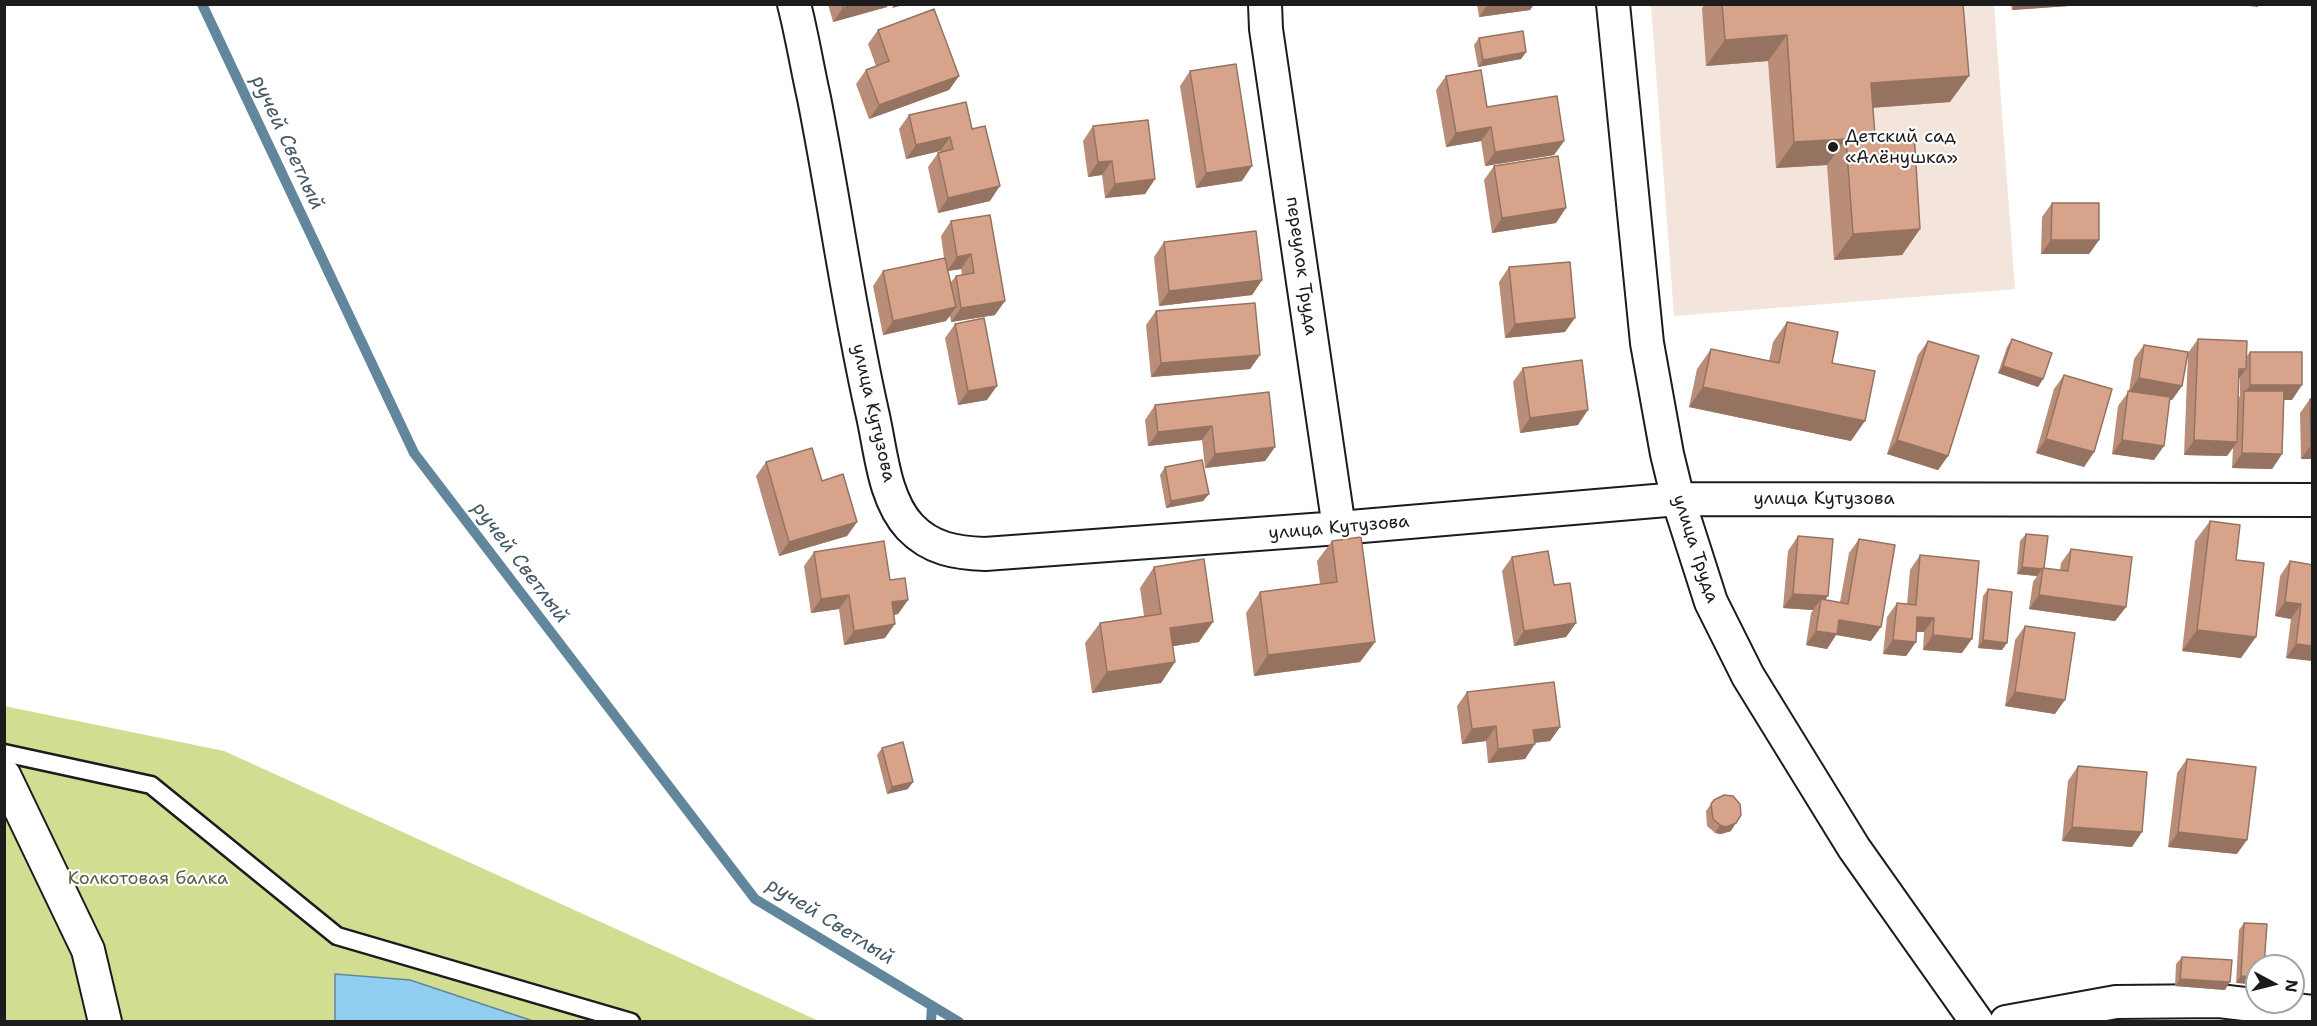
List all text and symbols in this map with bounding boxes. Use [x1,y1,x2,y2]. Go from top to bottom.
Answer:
water label: ручей Светлый [245,72,329,214]
place label: Детский сад «Алёнушка» [1845,126,1958,168]
marker: Детский сад «Алёнушка» [1826,140,1840,154]
street label: переулок Труда [1281,195,1321,337]
street label: улица Кутузова [847,342,899,484]
street label: улица Кутузова [1753,488,1895,510]
street label: улица Труда [1667,492,1723,606]
water label: ручей Светлый [467,498,573,628]
street label: улица Кутузова [1268,511,1410,545]
park label: Колкотовая балка [68,868,228,890]
water label: ручей Светлый [762,873,898,971]
north arrow [2245,954,2305,1014]
text: N [2280,978,2303,994]

